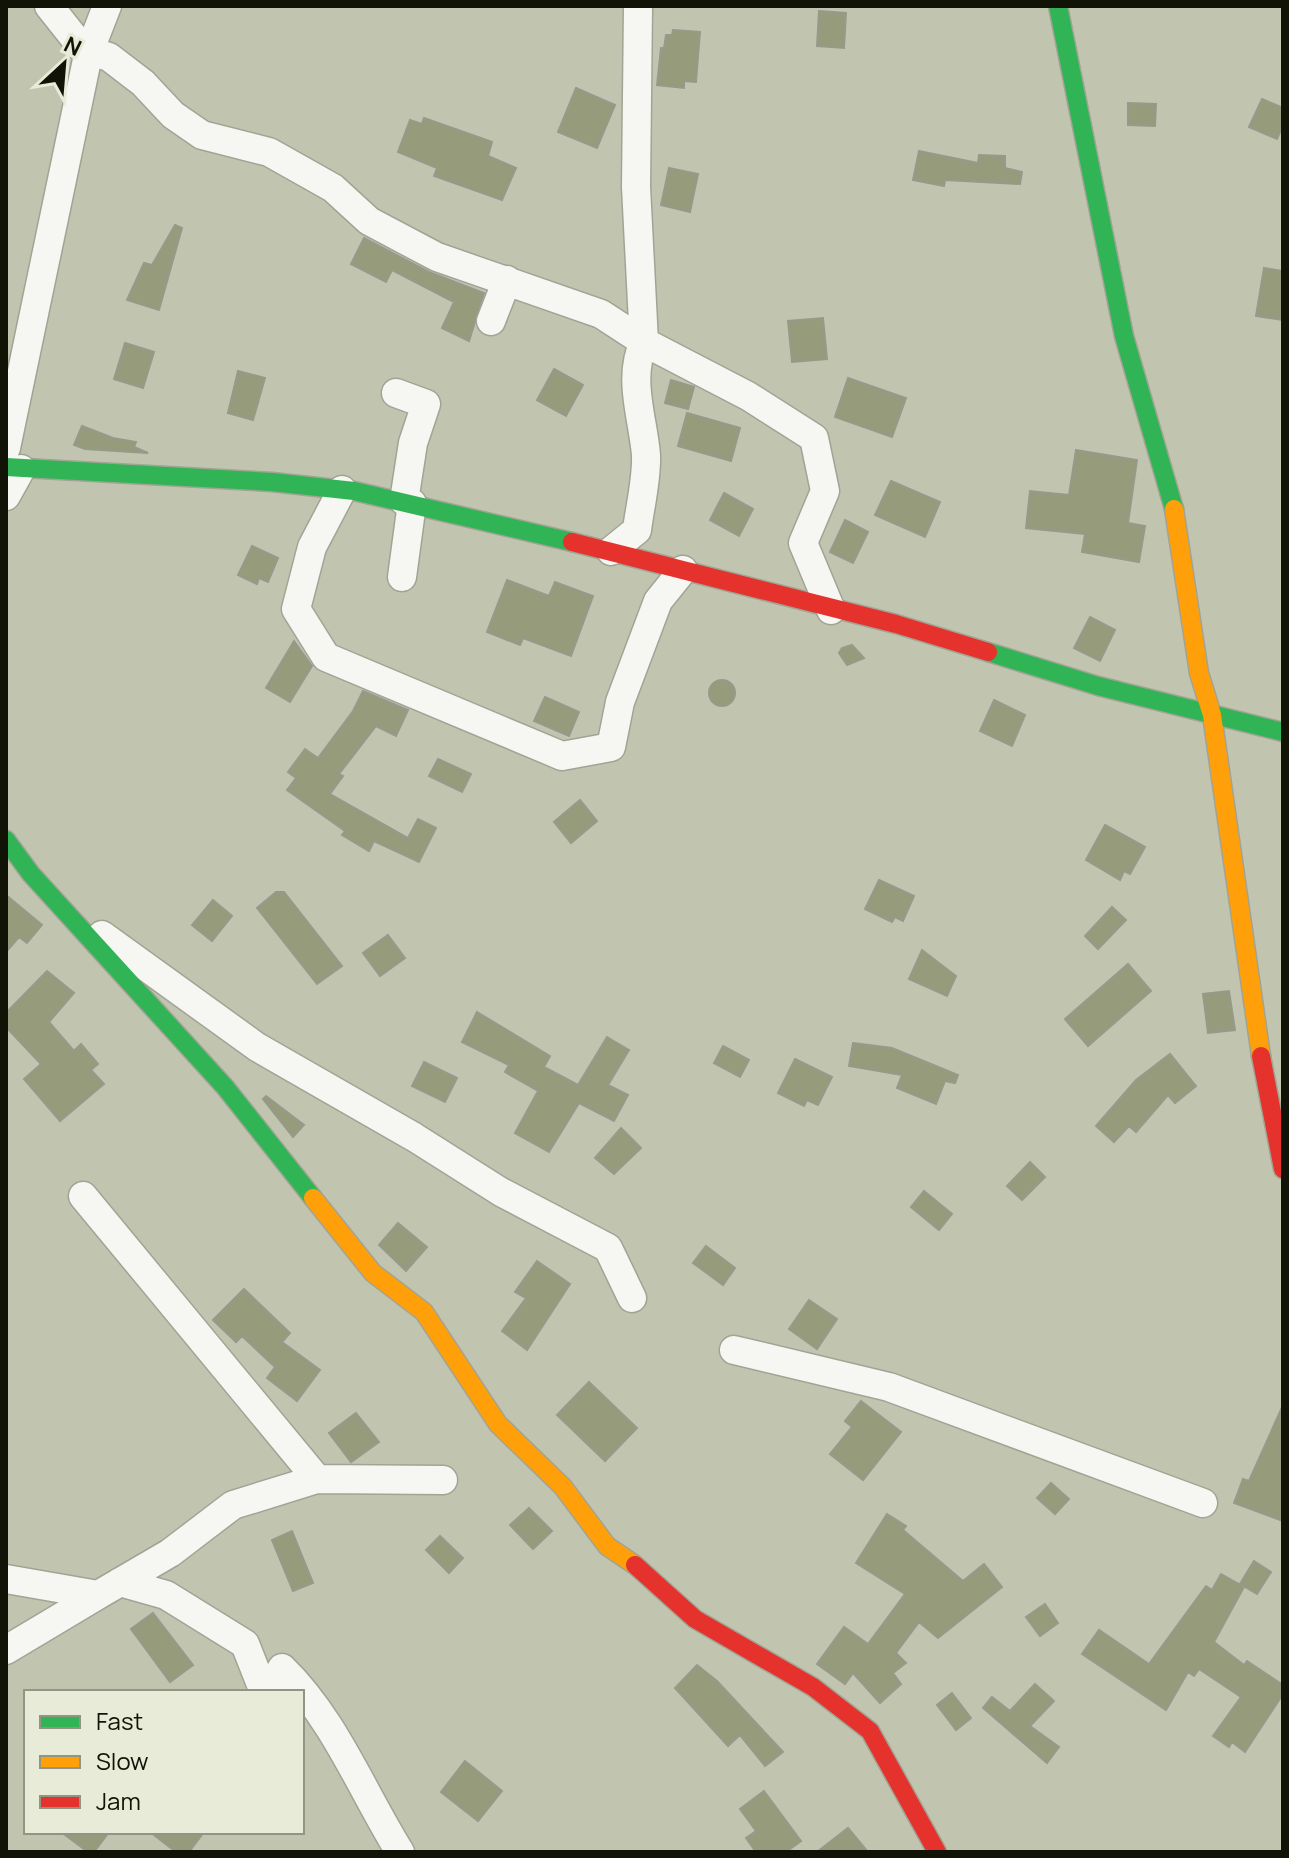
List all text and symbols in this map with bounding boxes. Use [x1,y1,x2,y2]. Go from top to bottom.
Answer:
north arrow [24,24,104,104]
text: N [59,29,86,63]
legend [24,1690,304,1834]
text: Fast [96,1704,143,1737]
text: Slow [96,1744,149,1777]
text: Jam [96,1784,141,1817]

